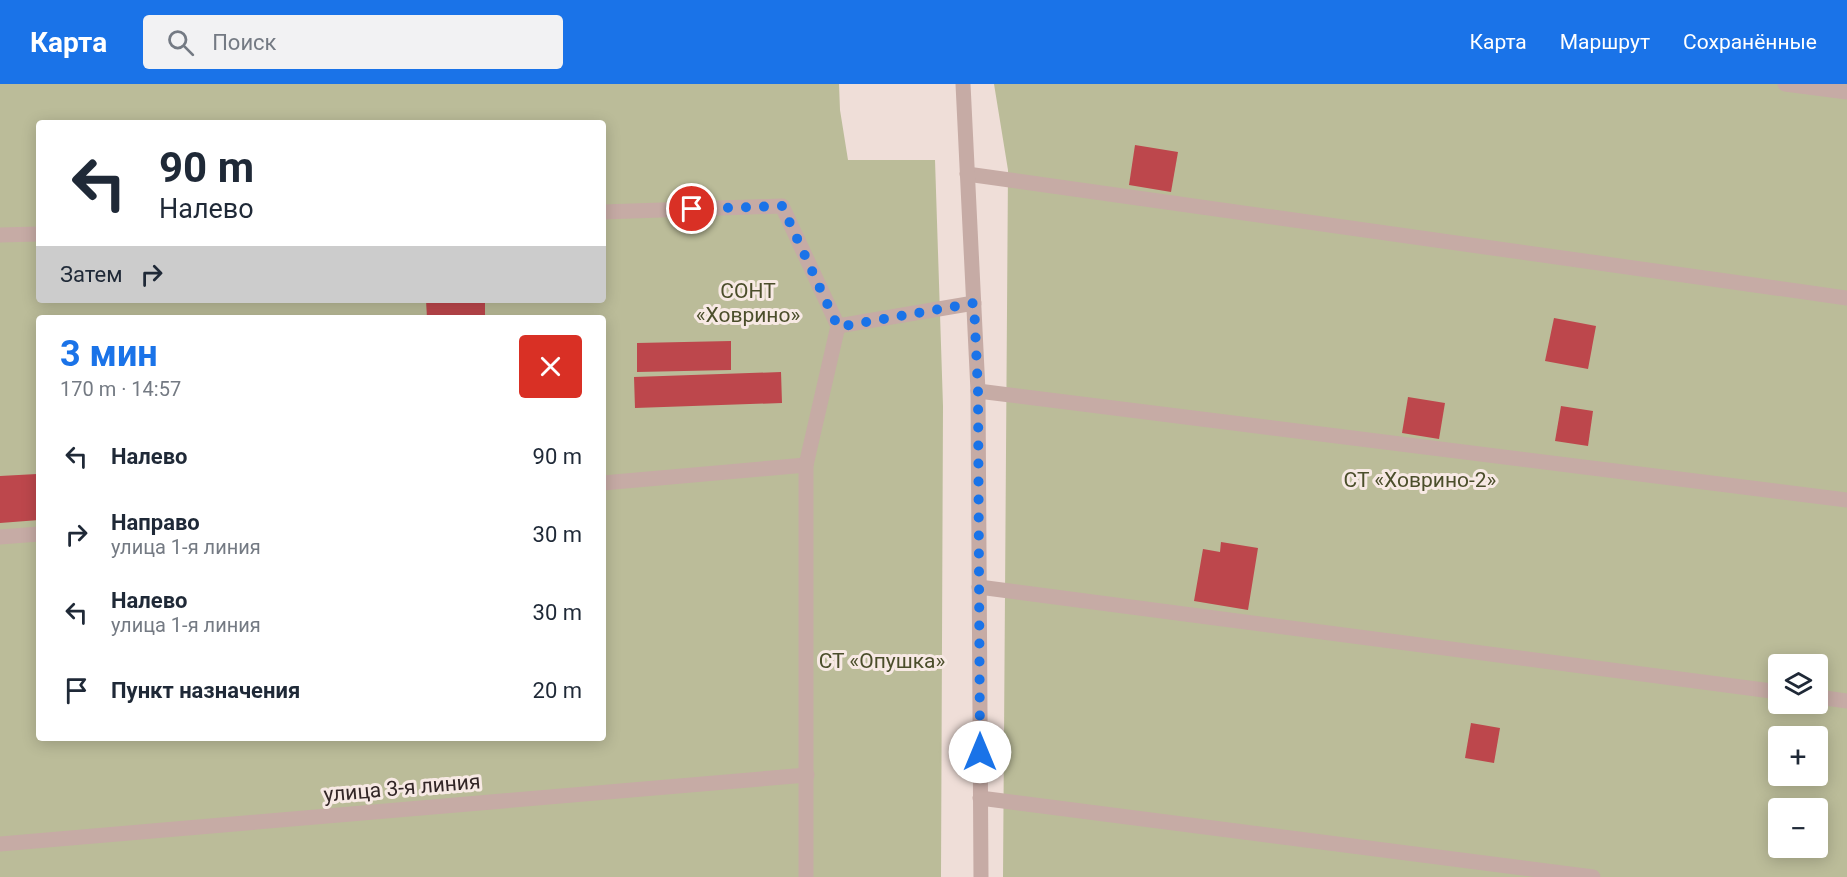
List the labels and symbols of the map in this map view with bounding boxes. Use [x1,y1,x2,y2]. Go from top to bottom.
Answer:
pin [666,183,717,234]
park label: СОНТ «Ховрино» [696,279,800,327]
park label: СТ «Ховрино-2» [1344,468,1497,492]
park label: СТ «Опушка» [819,649,945,673]
position arrow [948,720,1012,784]
street label: улица 3-я линия [323,769,481,807]

